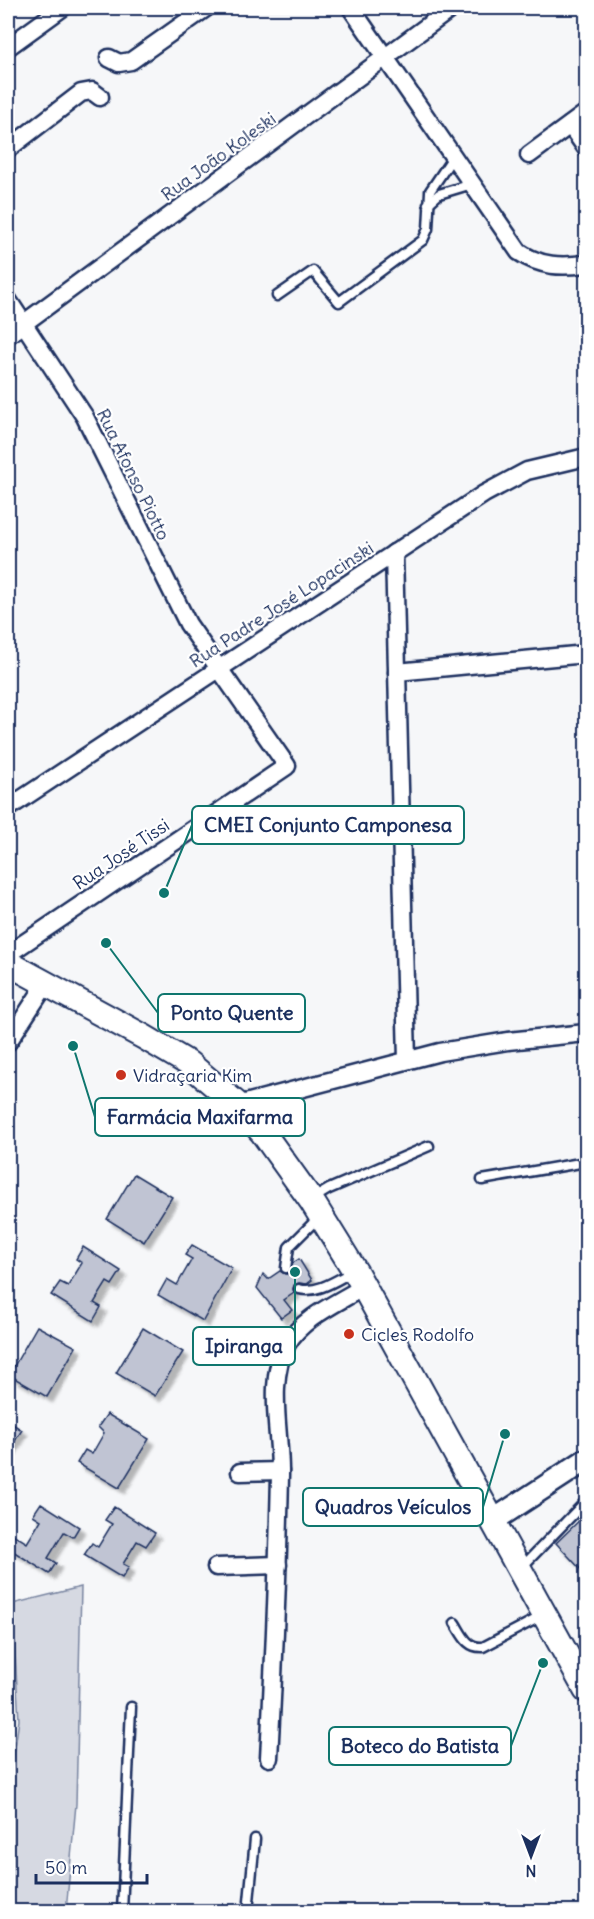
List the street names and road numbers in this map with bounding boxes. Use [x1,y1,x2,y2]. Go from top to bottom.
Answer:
street label: Rua João Koleski [156,107,280,205]
street label: Rua Afonso Piotto [92,404,176,544]
street label: Rua Padre José Lopacinski [185,536,377,672]
street label: Rua José Tissi [68,813,174,895]

